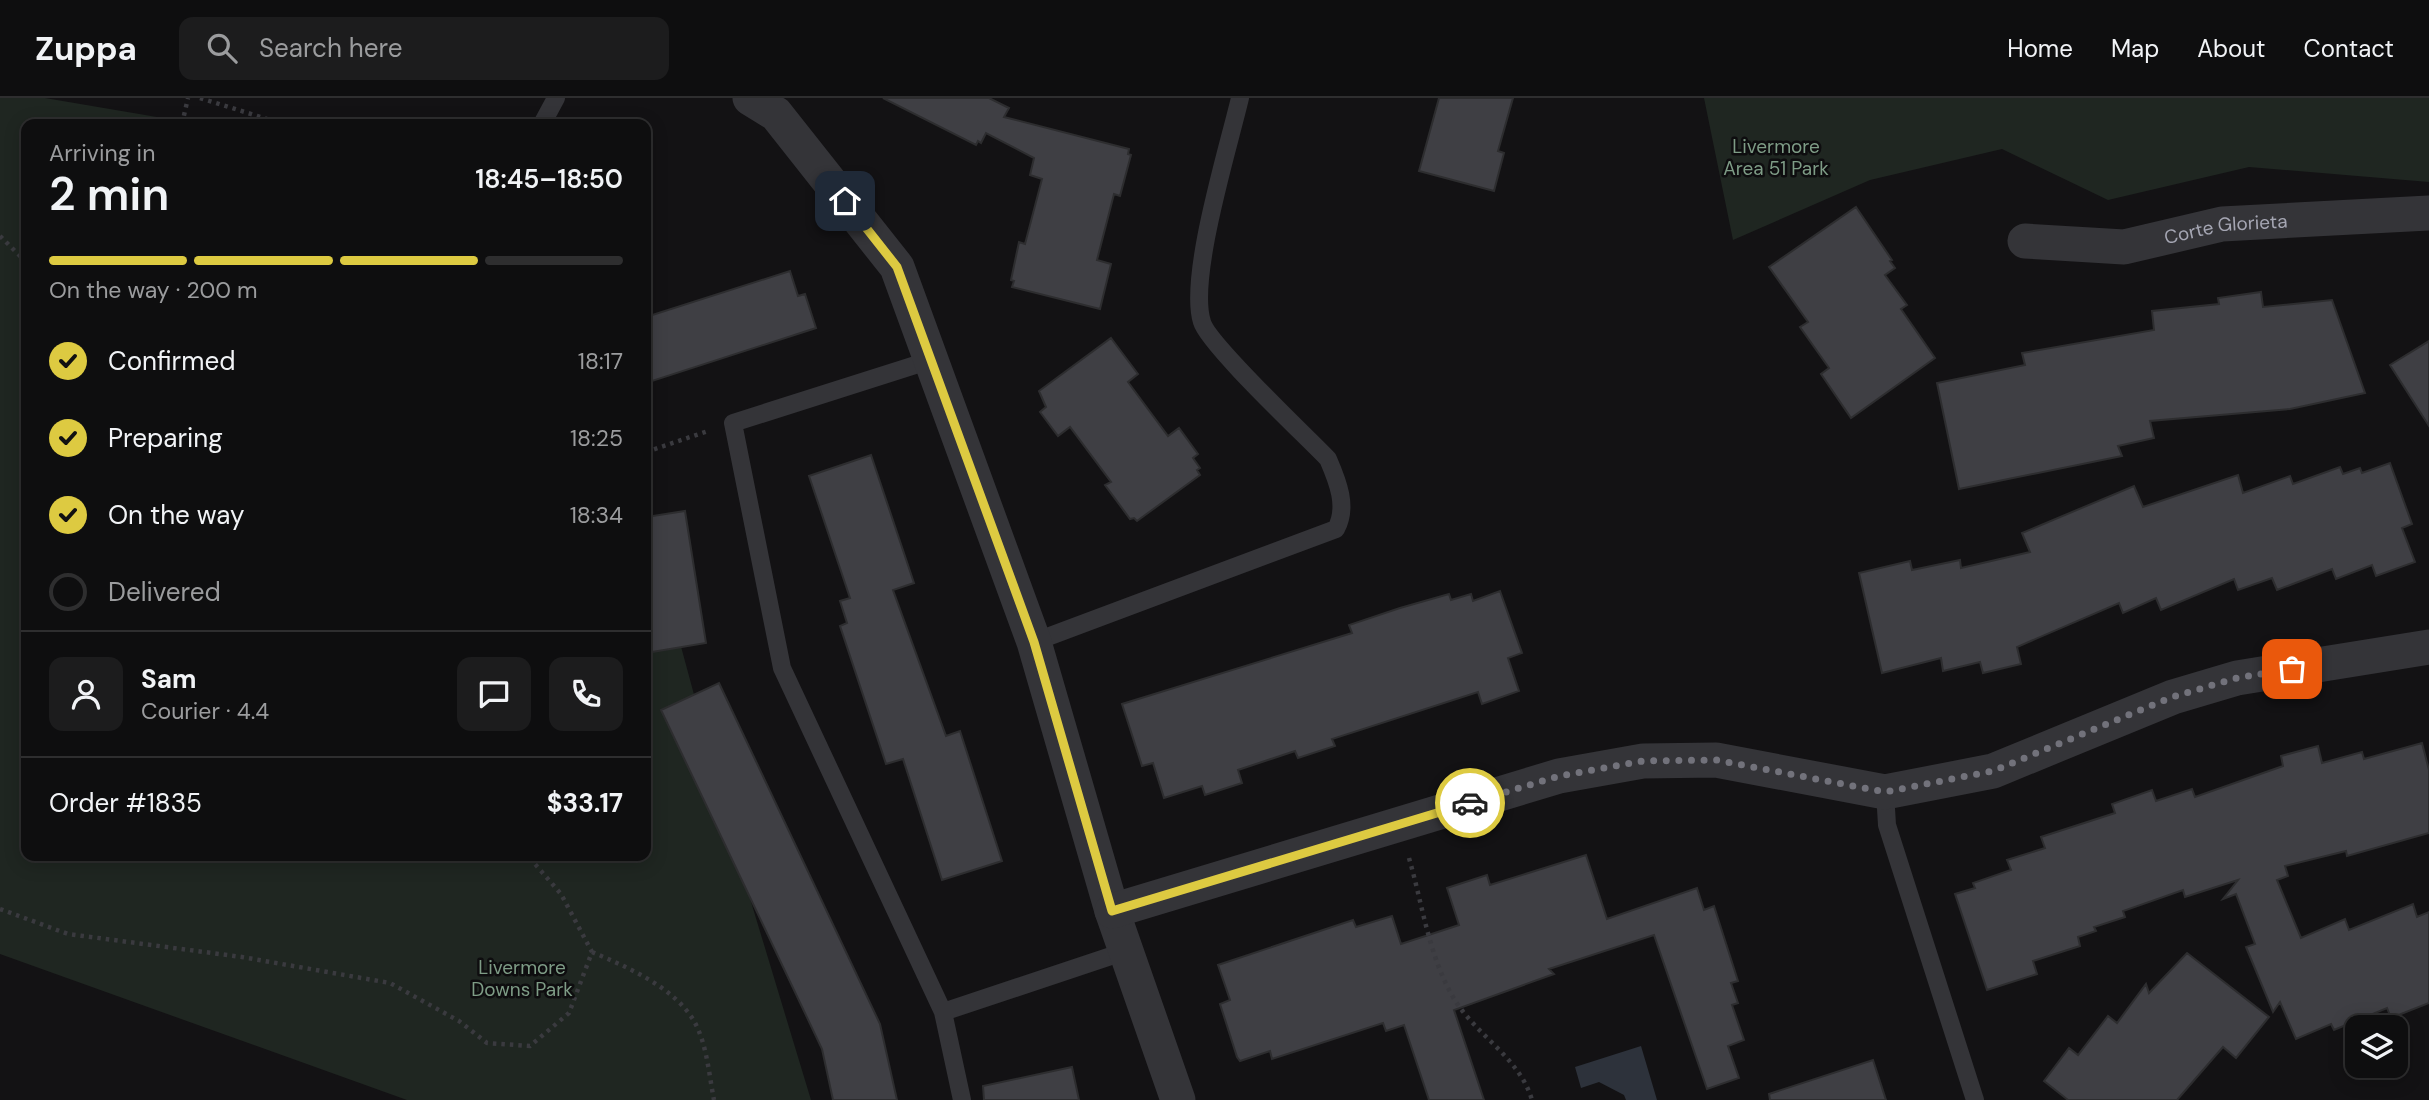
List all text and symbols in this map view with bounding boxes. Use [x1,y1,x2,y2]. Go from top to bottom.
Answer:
search box [179,17,669,80]
text: Zuppa [35,27,137,70]
icon: search [203,29,241,67]
text: Search here [259,31,402,65]
text: Home [2007,33,2073,64]
text: Map [2111,33,2159,64]
text: About [2197,33,2266,64]
text: Contact [2304,33,2394,64]
park label: Livermore Area 51 Park [1723,134,1829,181]
text: Arriving in [49,138,155,168]
text: 18:45–18:50 [475,162,623,196]
text: 2 min [49,164,169,224]
pin [815,171,875,231]
icon: home [826,182,864,220]
street label: Corte Glorieta [2162,209,2288,250]
text: On the way · 200 m [49,275,258,305]
icon: check [49,342,87,380]
text: Confirmed [108,344,235,378]
text: 18:17 [578,346,623,376]
icon: check [49,419,87,457]
text: Preparing [108,421,223,455]
text: 18:25 [570,423,623,453]
icon: check [49,496,87,534]
text: On the way [108,498,244,532]
text: 18:34 [570,500,623,530]
text: Delivered [108,575,221,609]
pin [2262,639,2322,699]
icon: bag [2273,650,2311,688]
button: person [49,657,123,731]
button: chat [457,657,531,731]
button: phone [549,657,623,731]
text: Sam [141,662,196,696]
text: Courier · 4.4 [141,696,269,726]
courier [1435,768,1505,838]
icon: car [1451,784,1489,822]
text: Order #1835 [49,786,202,820]
text: $33.17 [547,786,623,820]
park label: Livermore Downs Park [471,955,573,1002]
map controls [2345,1015,2408,1078]
button: layers [2345,1015,2408,1078]

